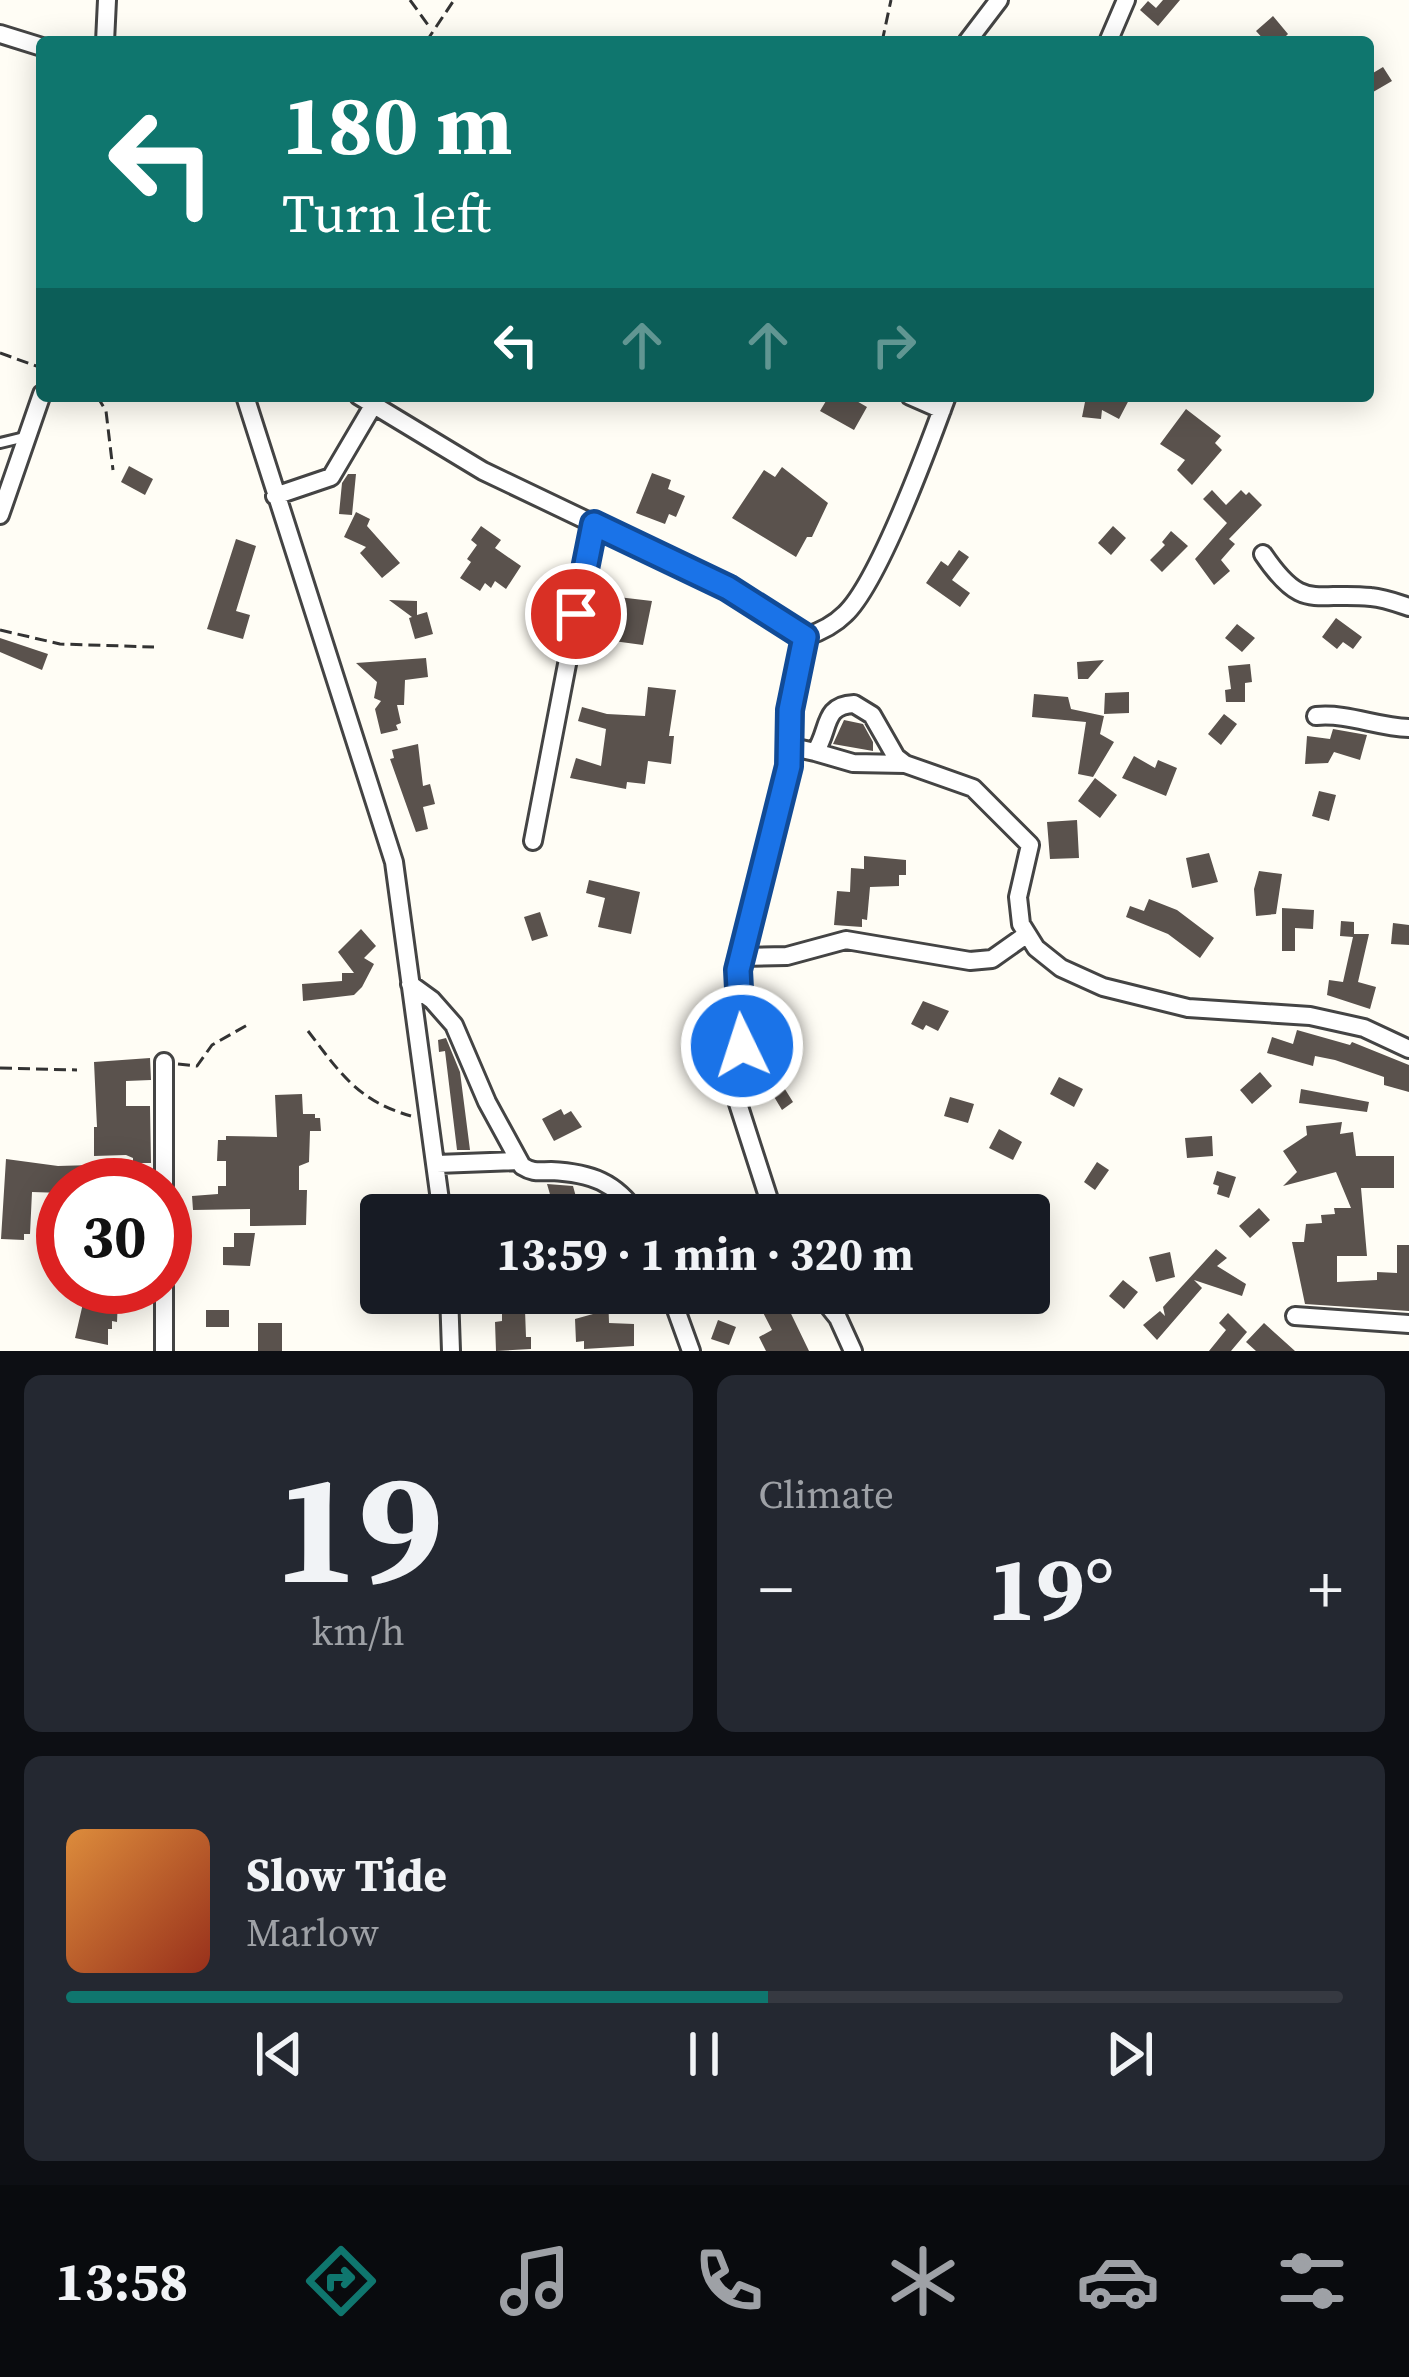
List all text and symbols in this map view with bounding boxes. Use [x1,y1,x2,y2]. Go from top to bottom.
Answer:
text: 180 m [282,67,513,182]
icon: left [84,84,240,240]
text: Turn left [282,176,491,250]
icon: left [483,312,549,378]
icon: ahead [609,312,675,378]
icon: ahead [735,312,801,378]
icon: right [861,312,927,378]
pin [525,563,627,665]
icon: arrive [543,581,609,647]
position arrow [679,983,805,1109]
speed limit sign: 30 [36,1158,192,1314]
text: 13:59 · 1 min · 320 m [497,1223,913,1285]
text: 19 [274,1420,443,1634]
text: Climate [759,1468,894,1521]
text: 19° [987,1527,1114,1650]
text: − [759,1544,793,1634]
text: + [1308,1544,1343,1634]
text: km/h [312,1605,405,1658]
text: Slow Tide [246,1844,447,1906]
text: Marlow [246,1906,379,1959]
icon: previous [246,2021,312,2087]
icon: pause [671,2021,737,2087]
icon: next [1097,2021,1163,2087]
icon: directions [299,2239,383,2323]
icon: music [493,2239,577,2323]
icon: phone [687,2239,771,2323]
icon: climate [881,2239,965,2323]
icon: car [1076,2239,1160,2323]
icon: filters [1270,2239,1354,2323]
text: 13:58 [55,2244,188,2318]

